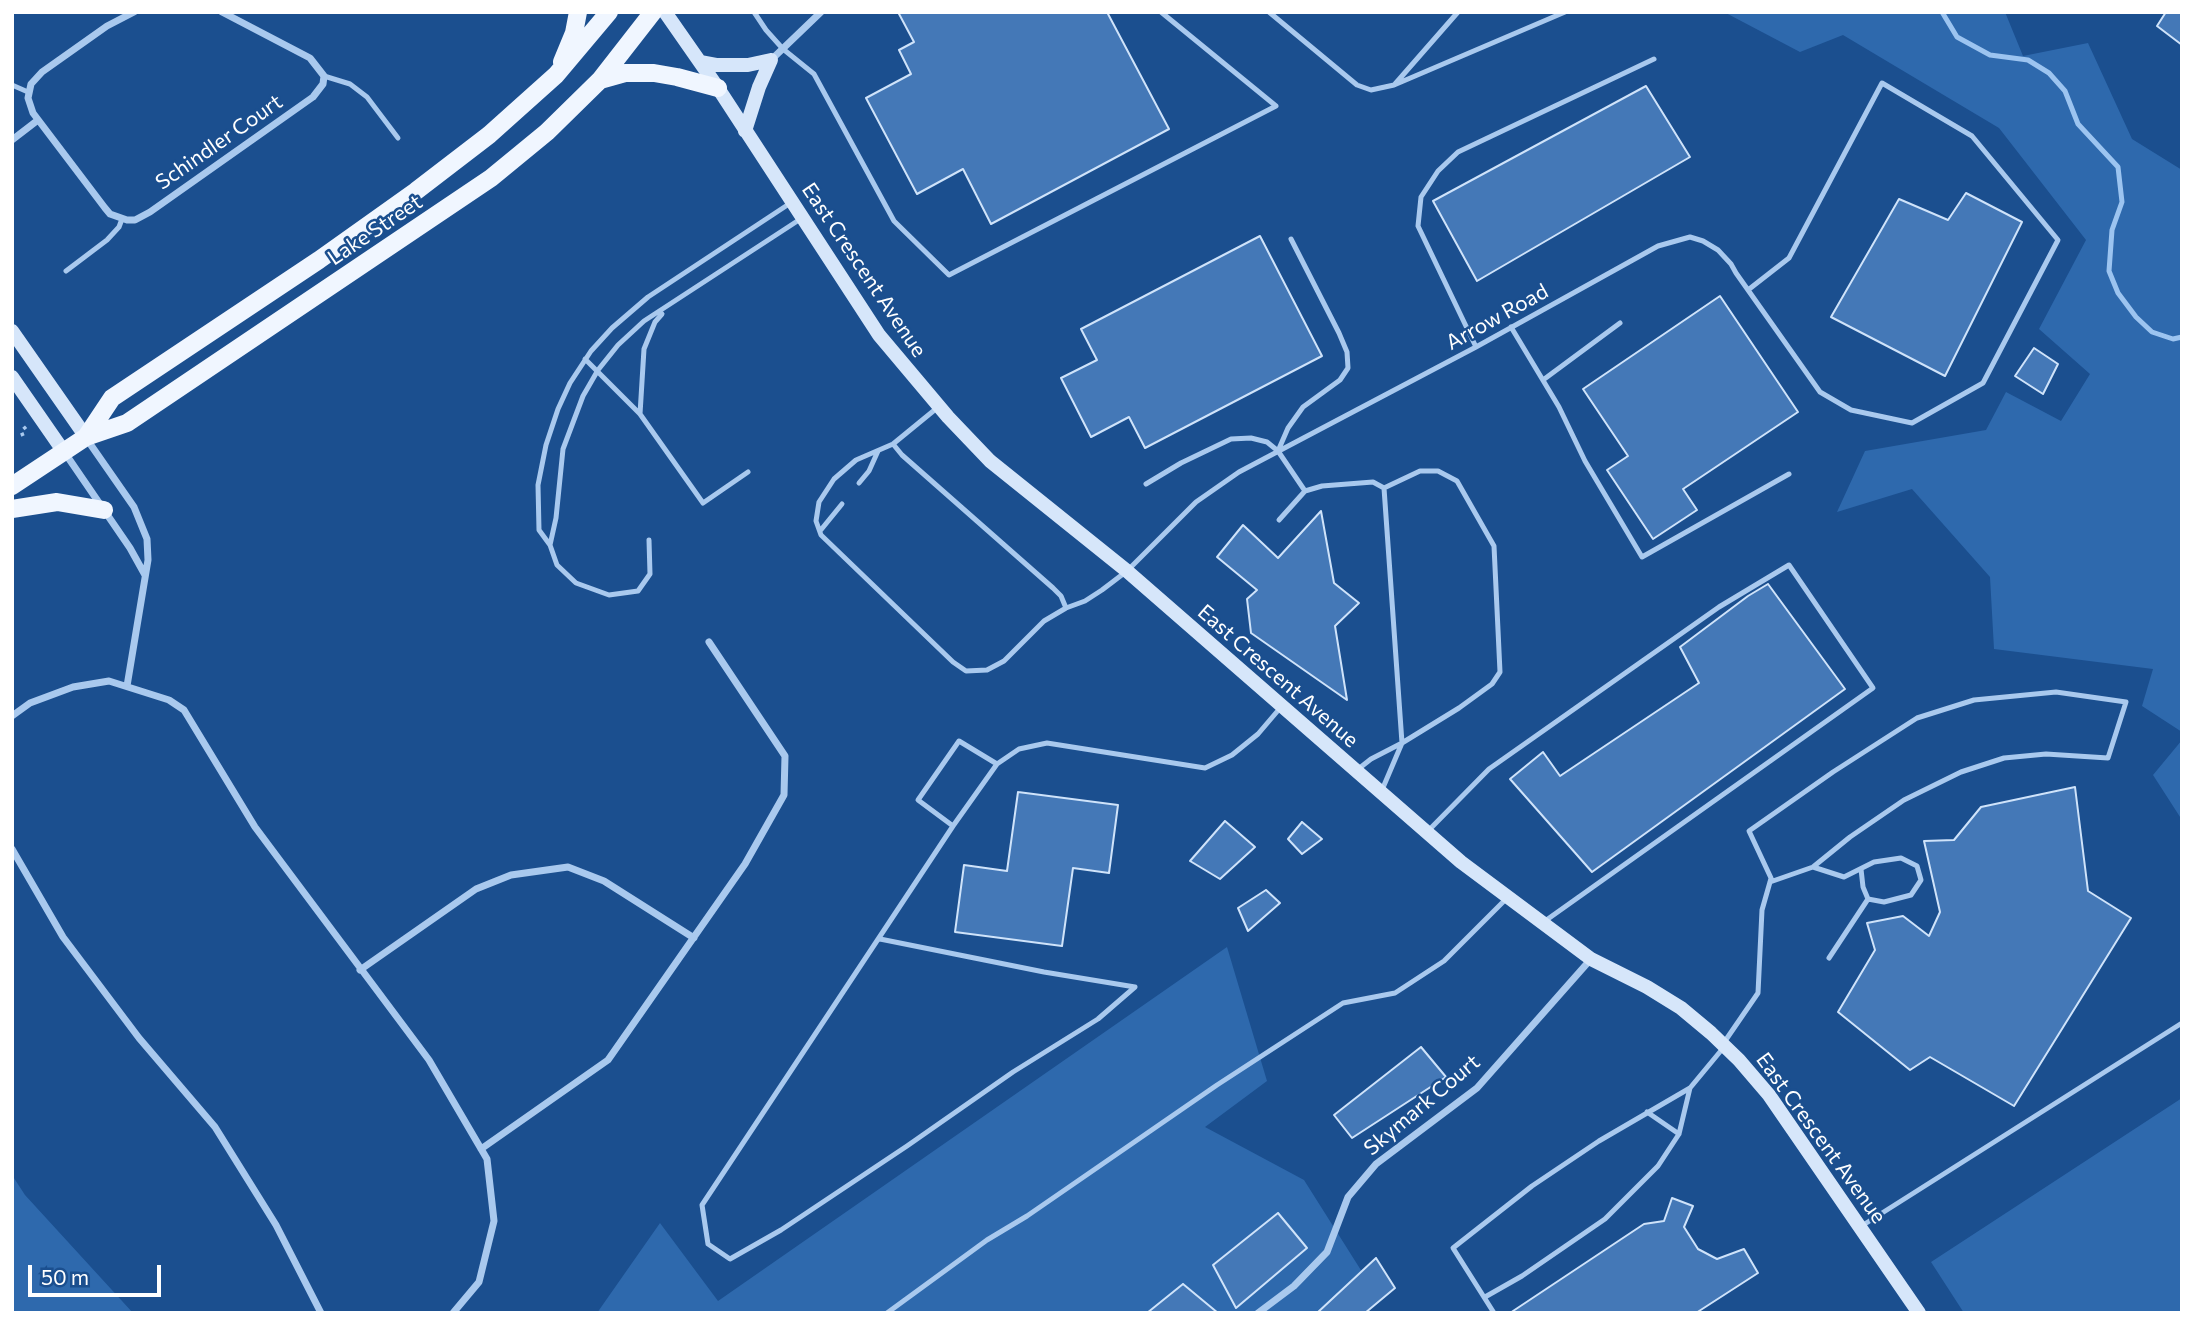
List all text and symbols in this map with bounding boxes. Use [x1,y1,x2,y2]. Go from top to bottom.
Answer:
street label: Schindler Court [151,89,287,195]
street label: East Crescent Avenue [796,178,932,362]
street label: Lake Street [323,189,427,271]
street label: Arrow Road [1441,279,1553,355]
street label: East Crescent Avenue [1192,599,1364,753]
street label: East Crescent Avenue [1751,1048,1891,1228]
street label: Skymark Court [1359,1049,1485,1161]
scale bar [32,1252,164,1296]
text: 50 m [41,1264,89,1289]

